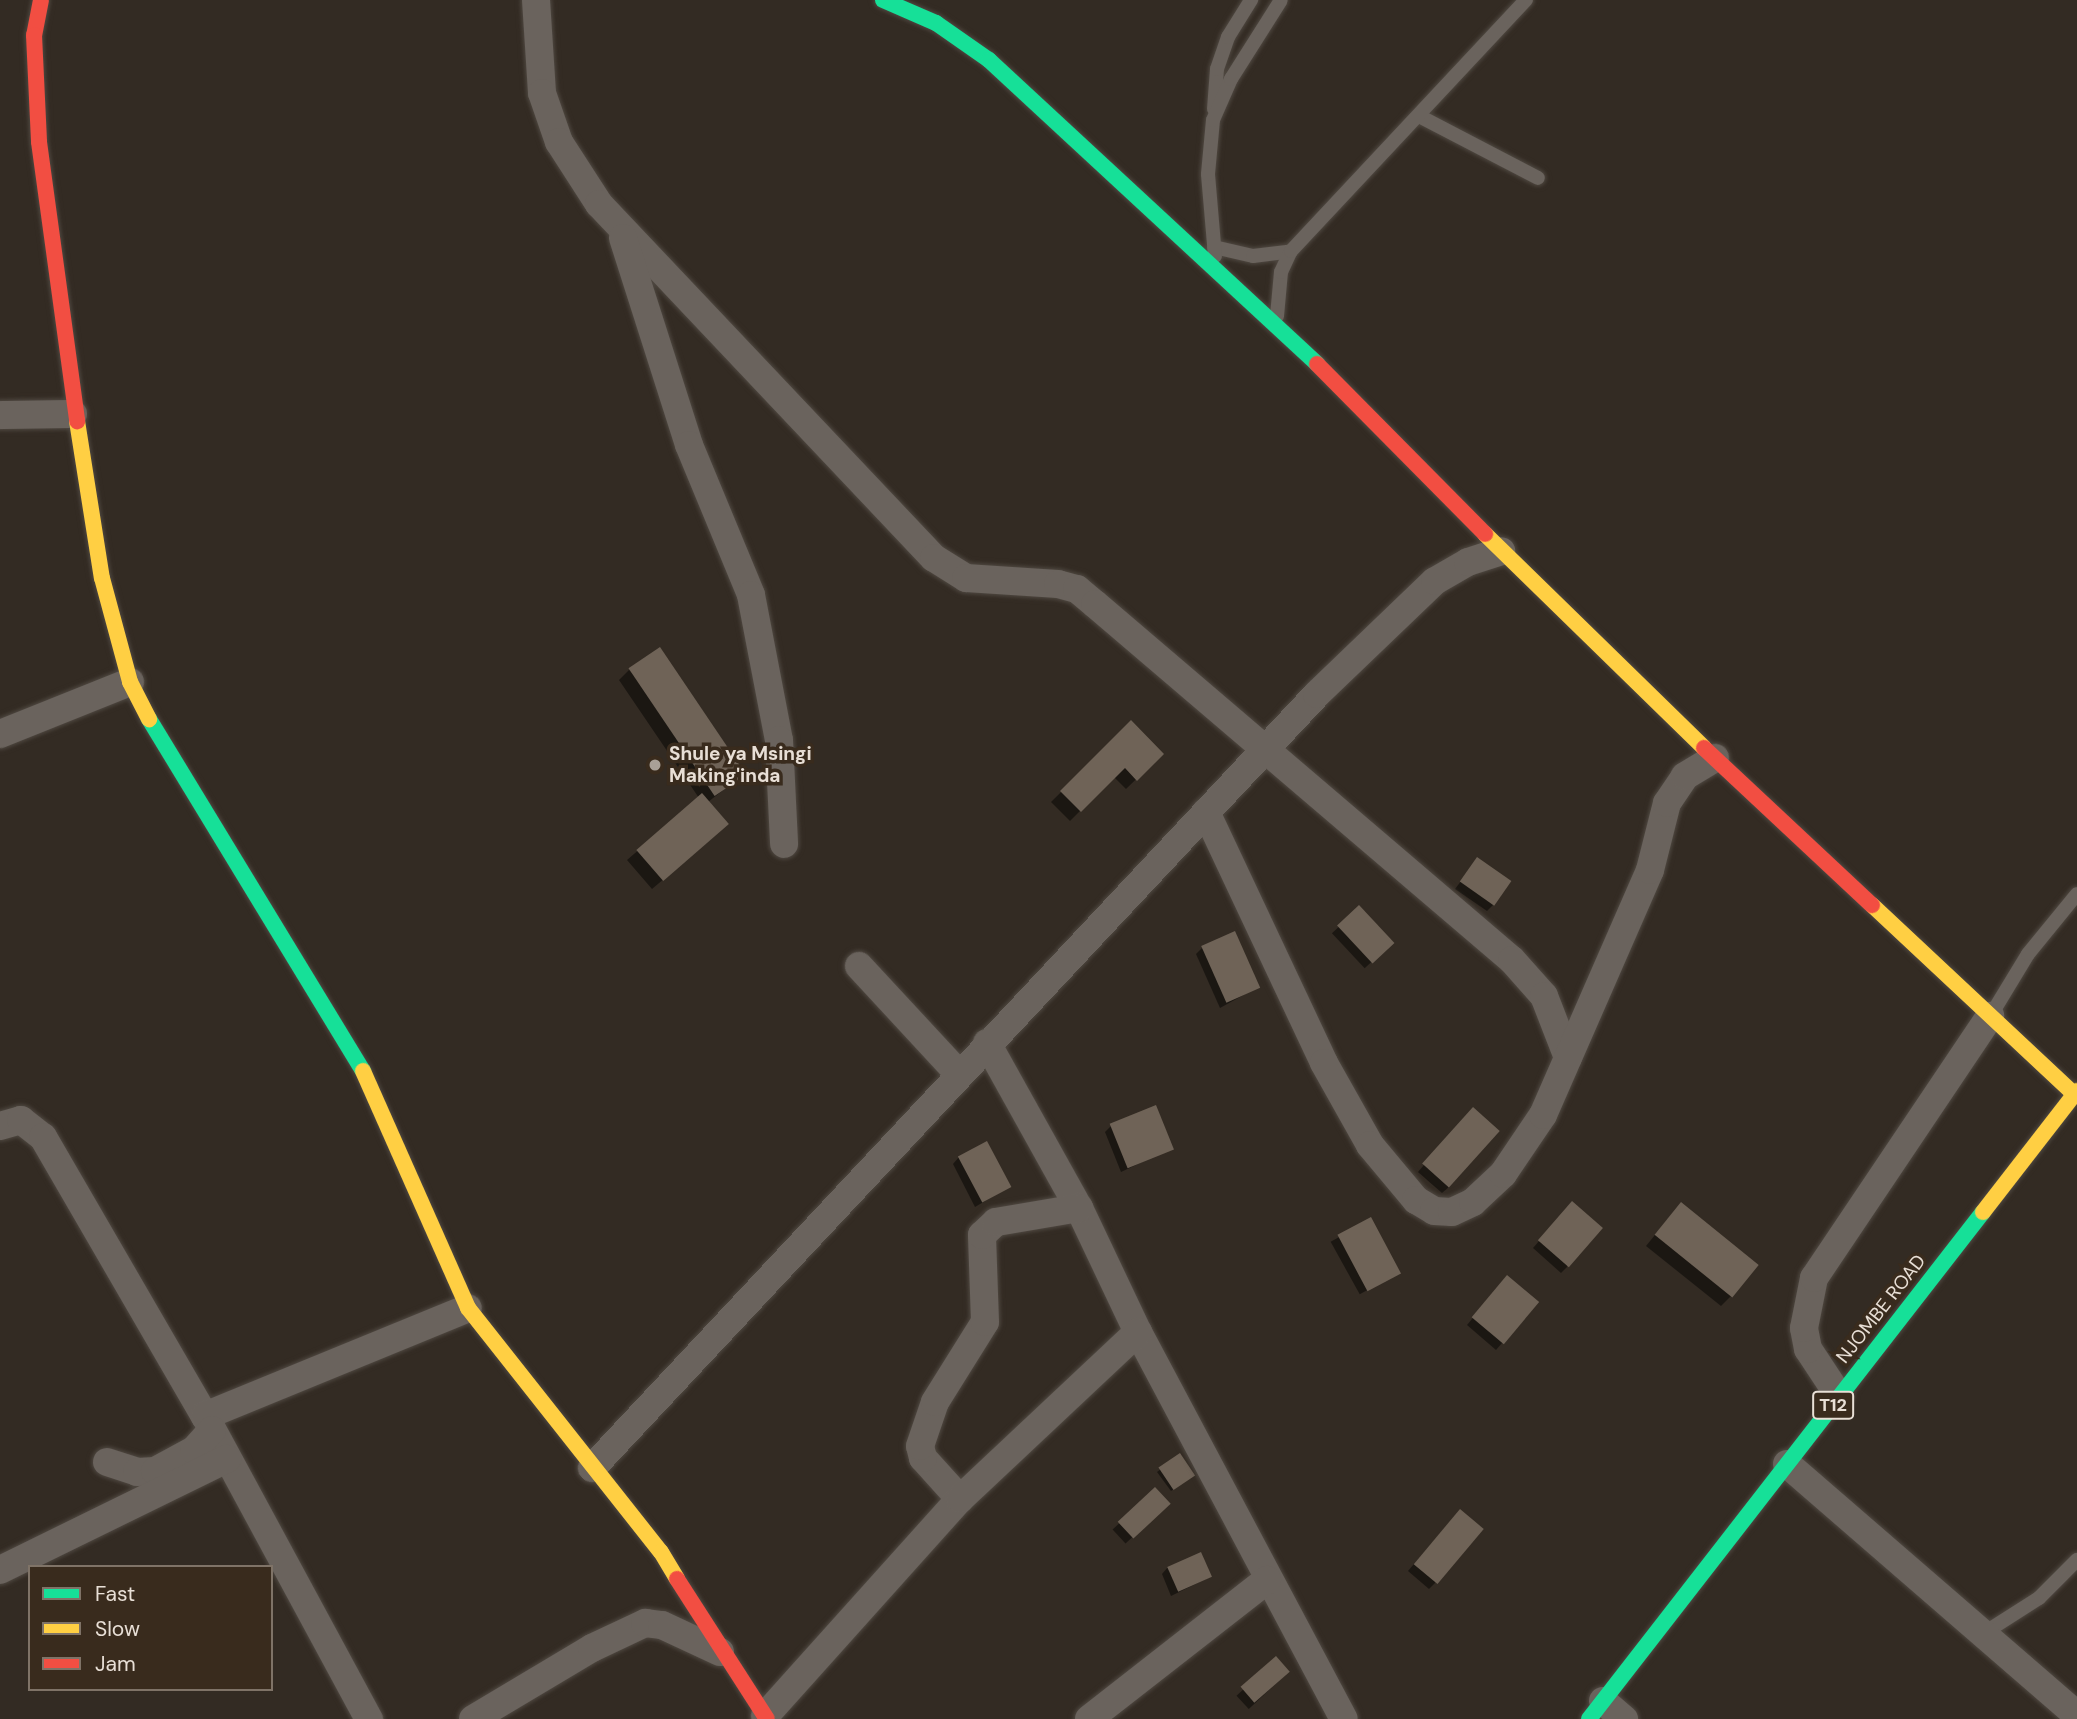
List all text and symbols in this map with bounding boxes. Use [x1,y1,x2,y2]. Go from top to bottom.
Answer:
place label: Shule ya Msingi Making'inda [669,743,812,787]
marker: Shule ya Msingi Making'inda [647,757,663,773]
street label: NJOMBE ROAD [1832,1250,1930,1368]
road number: T12 [1812,1390,1854,1420]
legend [28,1565,273,1691]
text: Fast [95,1580,135,1608]
text: Slow [95,1615,140,1643]
text: Jam [95,1650,136,1678]

